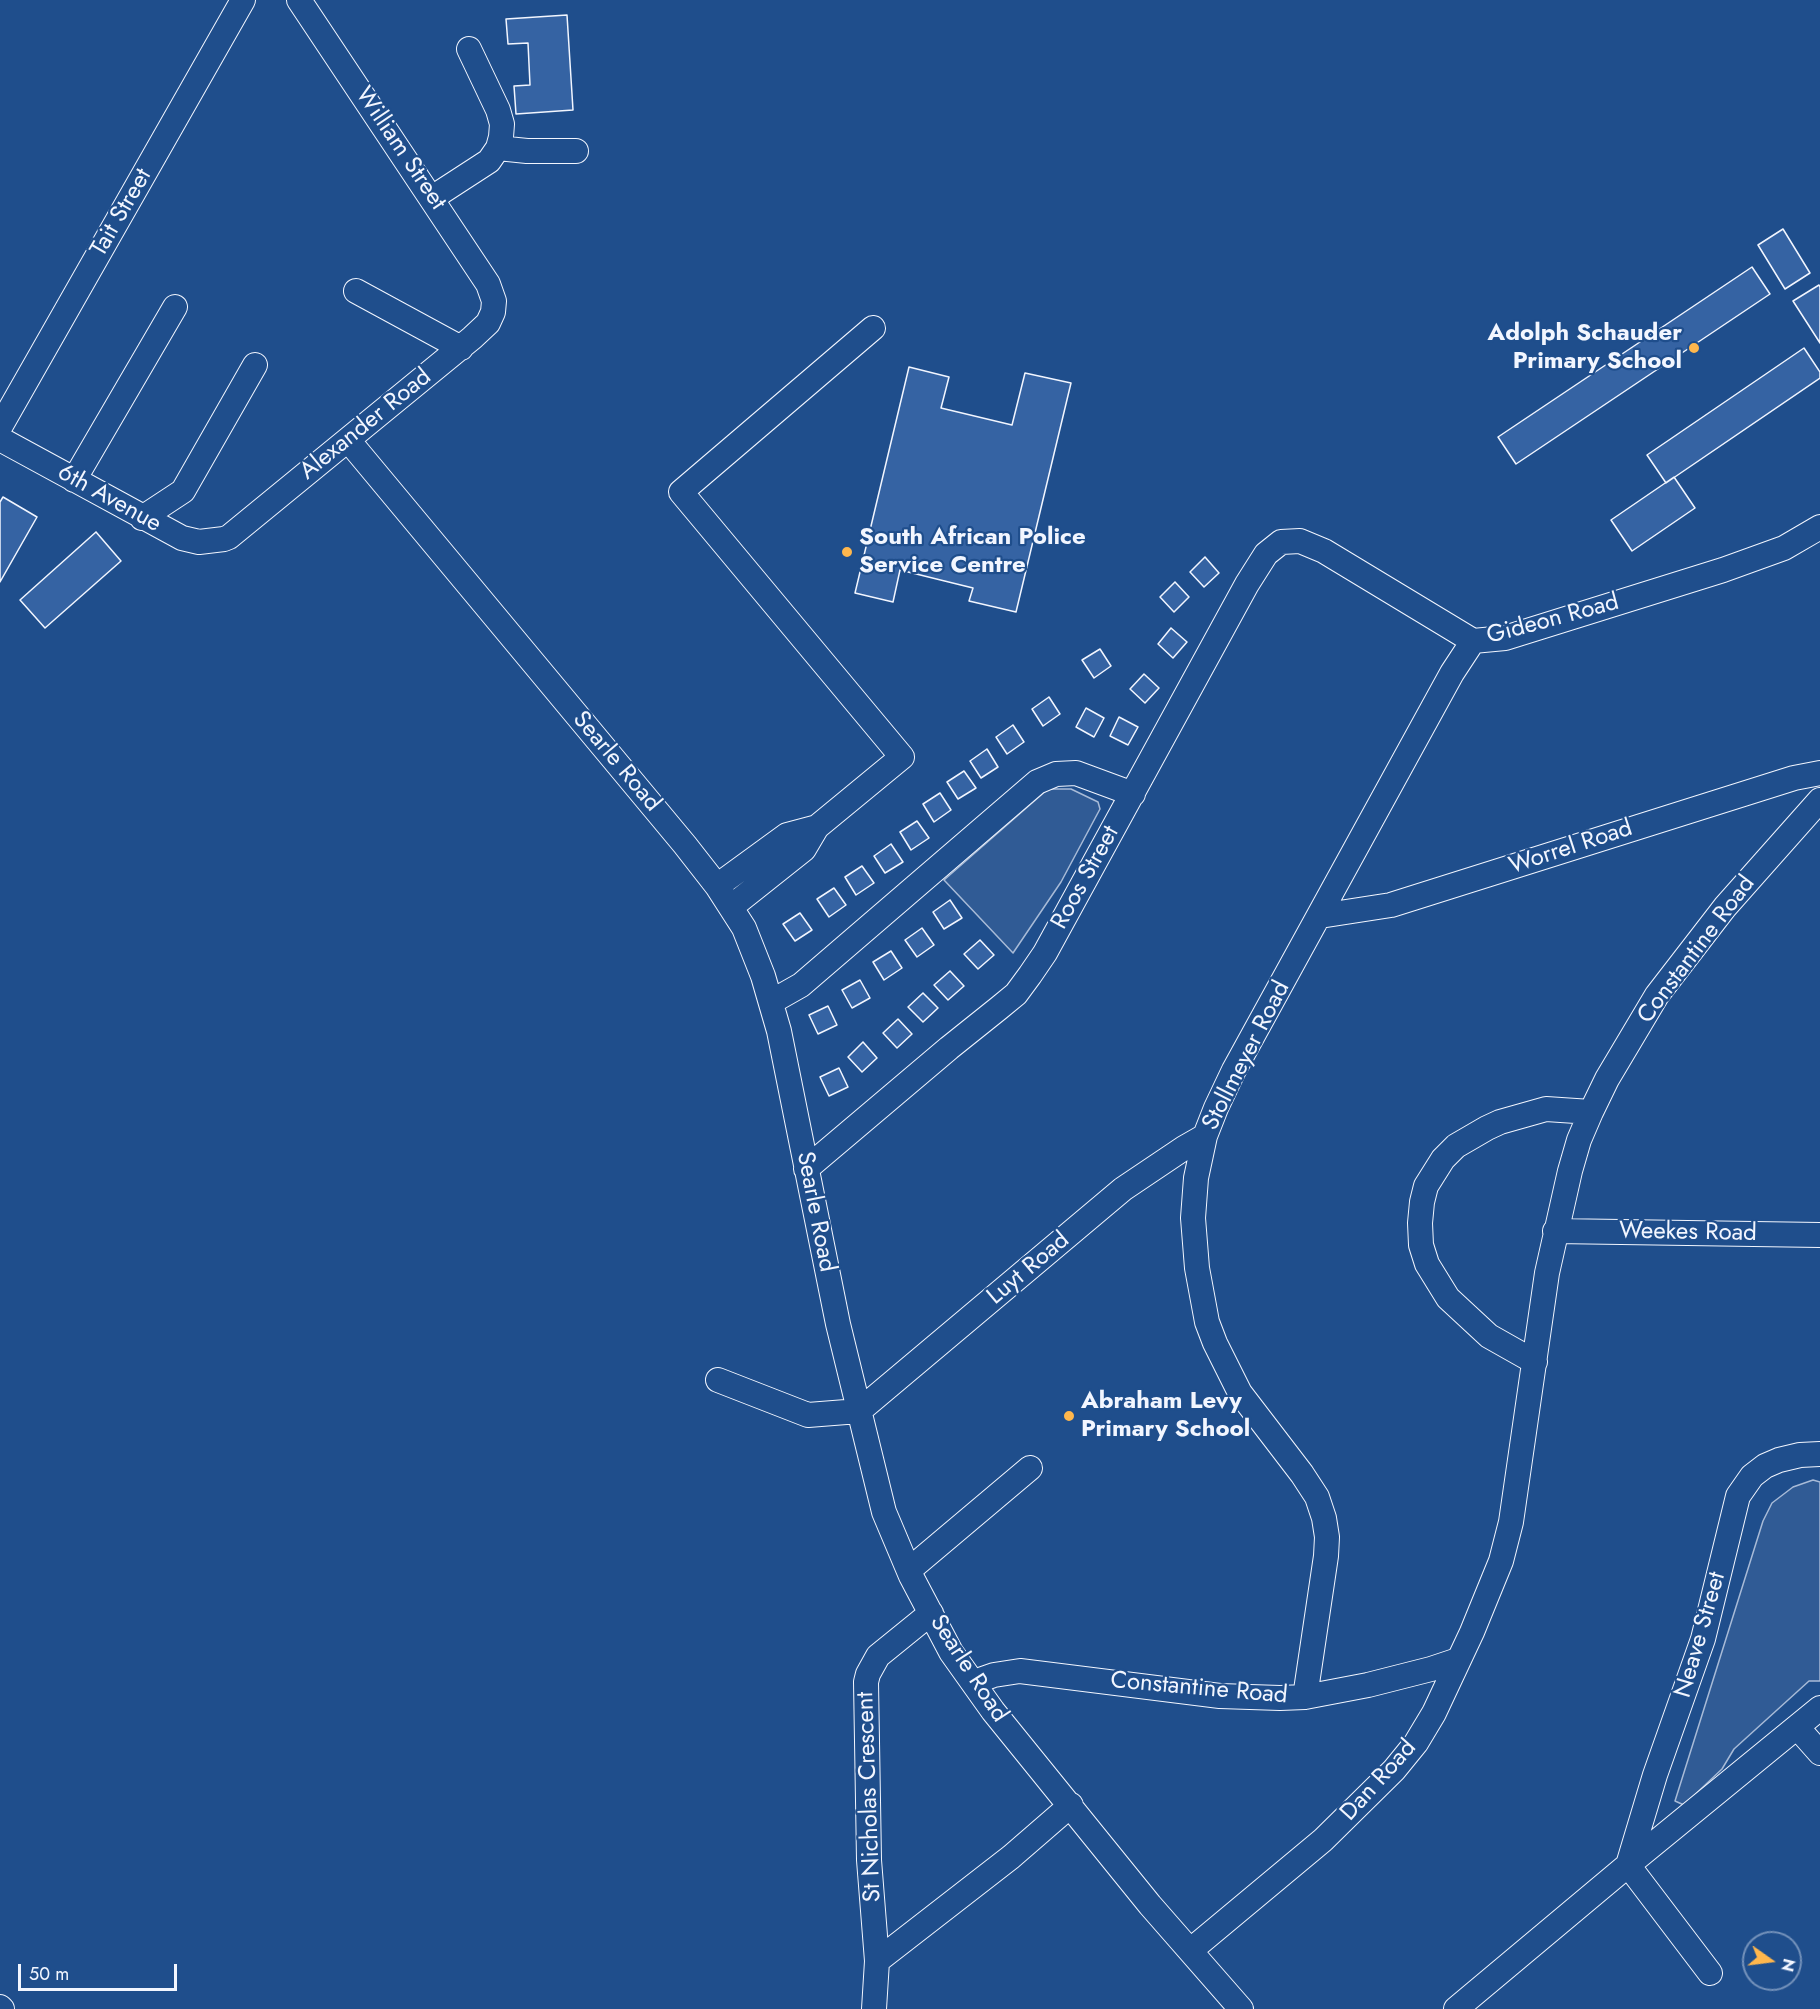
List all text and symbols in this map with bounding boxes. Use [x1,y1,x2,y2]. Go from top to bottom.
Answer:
street label: William Street [348,82,452,216]
street label: Tait Street [85,164,159,262]
place label: Adolph Schauder Primary School [1488,320,1682,376]
marker: Adolph Schauder Primary School [1687,341,1701,355]
street label: Alexander Road [294,363,438,487]
street label: 6th Avenue [52,459,166,539]
place label: South African Police Service Centre [859,524,1086,580]
marker: South African Police Service Centre [840,545,854,559]
street label: Gideon Road [1484,589,1622,651]
street label: Searle Road [566,706,666,818]
street label: Worrel Road [1506,815,1636,881]
street label: Roos Street [1046,821,1126,935]
street label: Constantine Road [1632,870,1762,1030]
street label: Stollmeyer Road [1197,977,1297,1135]
street label: Searle Road [789,1149,841,1275]
street label: Weekes Road [1619,1217,1757,1249]
street label: Luyt Road [982,1226,1076,1312]
place label: Abraham Levy Primary School [1081,1388,1250,1444]
marker: Abraham Levy Primary School [1062,1409,1076,1423]
street label: Neave Street [1669,1569,1733,1701]
street label: Searle Road [923,1610,1013,1728]
street label: Constantine Road [1109,1667,1289,1711]
street label: St Nicholas Crescent [852,1691,888,1903]
street label: Dan Road [1335,1734,1423,1828]
north arrow [1742,1931,1802,1991]
scale bar [21,1952,180,1990]
text: N [1775,1956,1801,1974]
text: 50 m [29,1961,69,1987]

